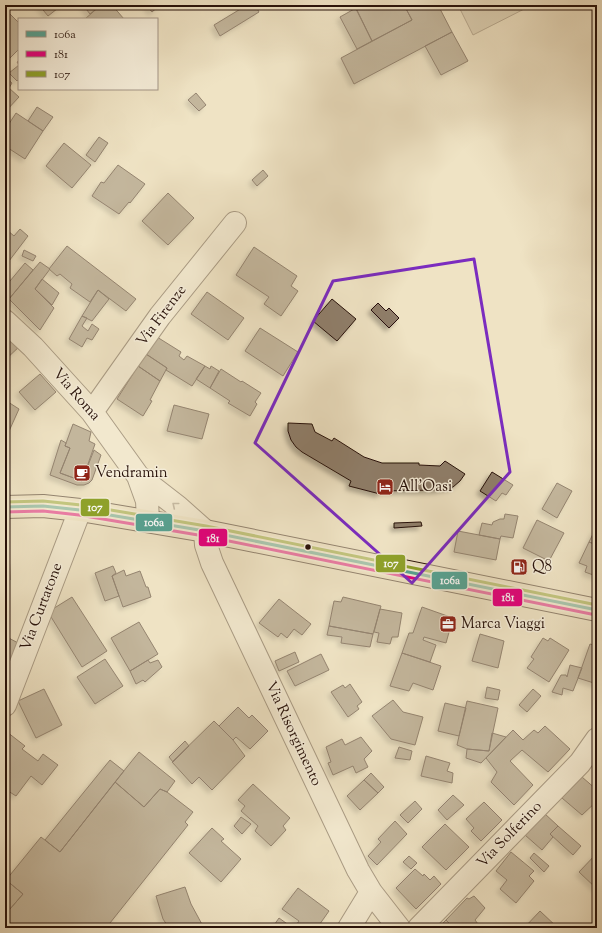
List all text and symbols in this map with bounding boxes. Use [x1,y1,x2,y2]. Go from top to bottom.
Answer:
legend [18,18,158,90]
text: 106a [54,26,76,44]
text: 181 [54,46,68,64]
text: 107 [54,66,70,84]
street label: Via Firenze [132,281,192,351]
street label: Via Roma [47,364,105,426]
cafe icon: Vendramin [72,463,92,483]
place label: Vendramin [95,463,168,484]
hotel icon: All'Oasi [375,477,395,497]
place label: All'Oasi [398,477,452,498]
line badge: 107 [80,498,110,517]
text: 107 [87,500,103,516]
one-way arrow [173,503,180,510]
line badge: 106a [135,513,173,532]
text: 106a [143,515,165,531]
line badge: 181 [198,528,228,547]
text: 181 [206,531,220,547]
unlabelled marker [303,542,313,552]
line badge: 107 [375,554,406,573]
text: 107 [383,556,399,572]
fuel station icon: Q8 [509,557,529,577]
place label: Q8 [532,557,552,578]
street label: Via Curtatone [16,560,68,654]
line badge: 106a [431,571,468,590]
text: 106a [439,573,461,589]
line badge: 181 [492,588,523,607]
text: 181 [501,590,515,606]
office icon: Marca Viaggi [438,614,458,634]
place label: Marca Viaggi [461,614,545,635]
street label: Via Risorgimento [260,678,326,790]
street label: Via Solferino [473,797,547,873]

